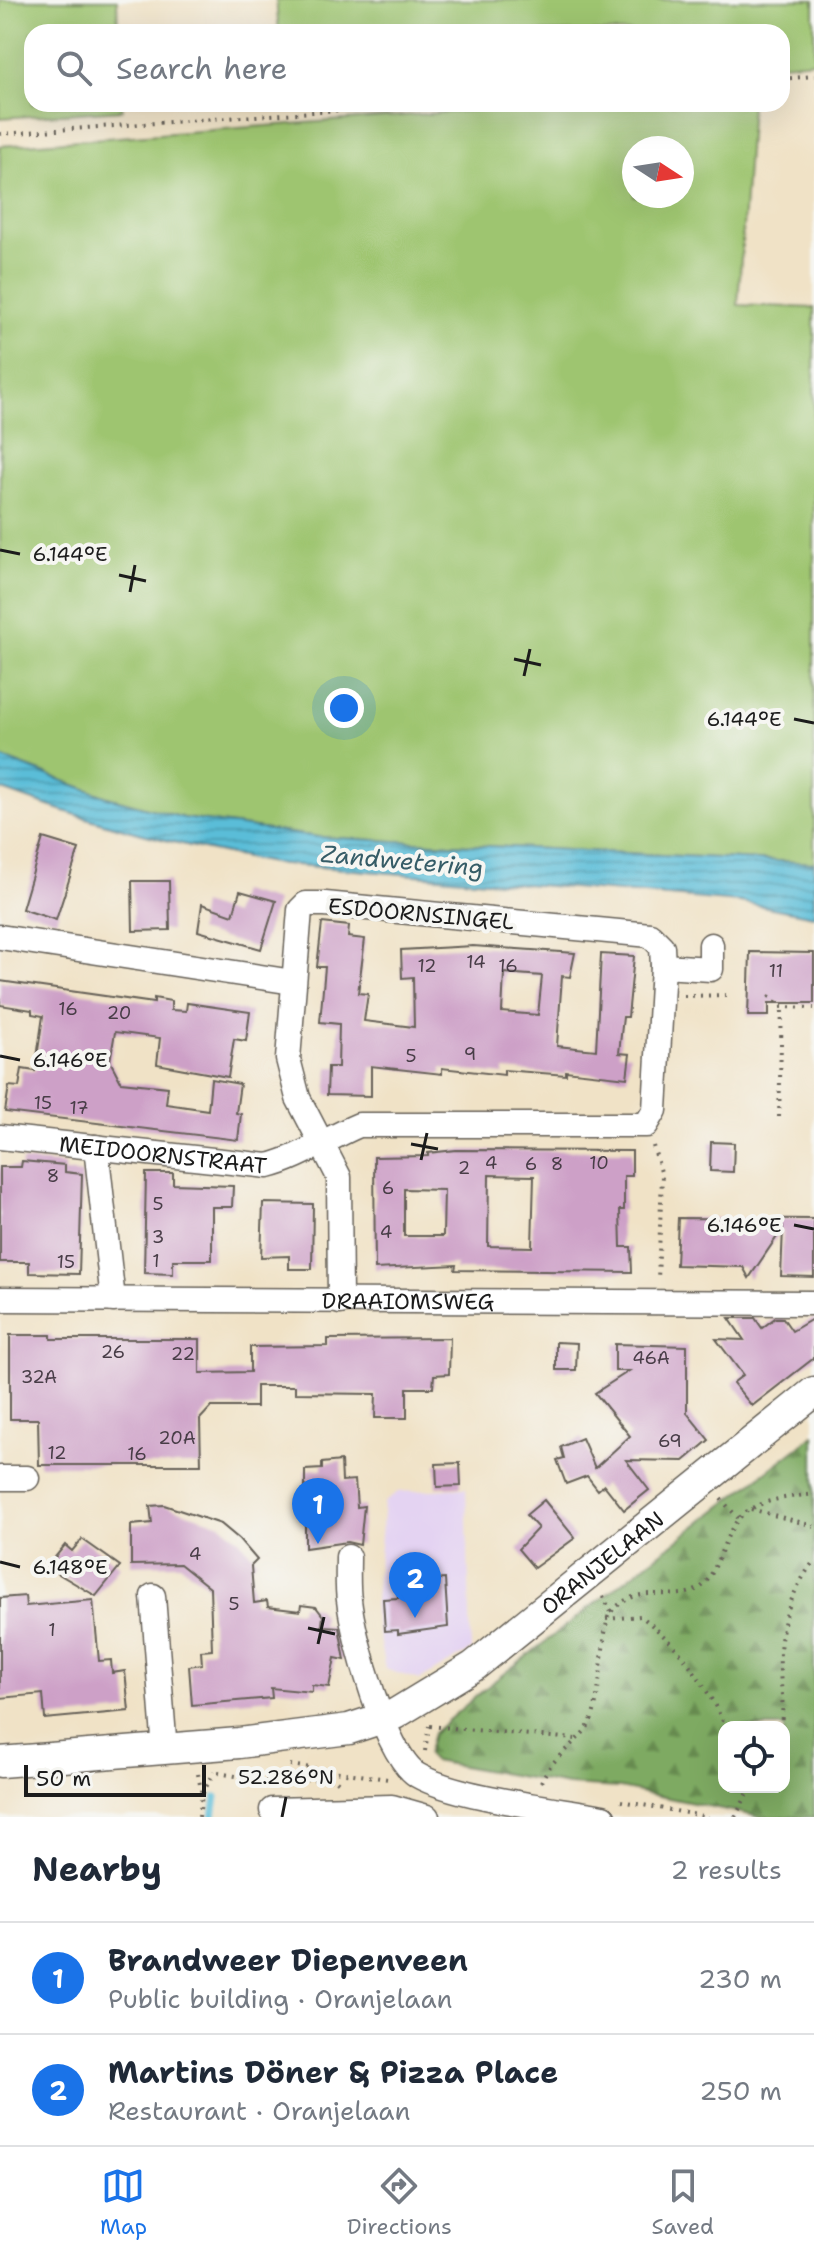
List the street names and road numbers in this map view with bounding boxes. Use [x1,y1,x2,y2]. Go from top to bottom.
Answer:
street label: ESDOORNSINGEL [327,891,515,937]
street label: MEIDOORNSTRAAT [58,1129,269,1180]
street label: DRAAIOMSWEG [322,1286,495,1316]
street label: ORANJELAAN [535,1504,670,1621]

